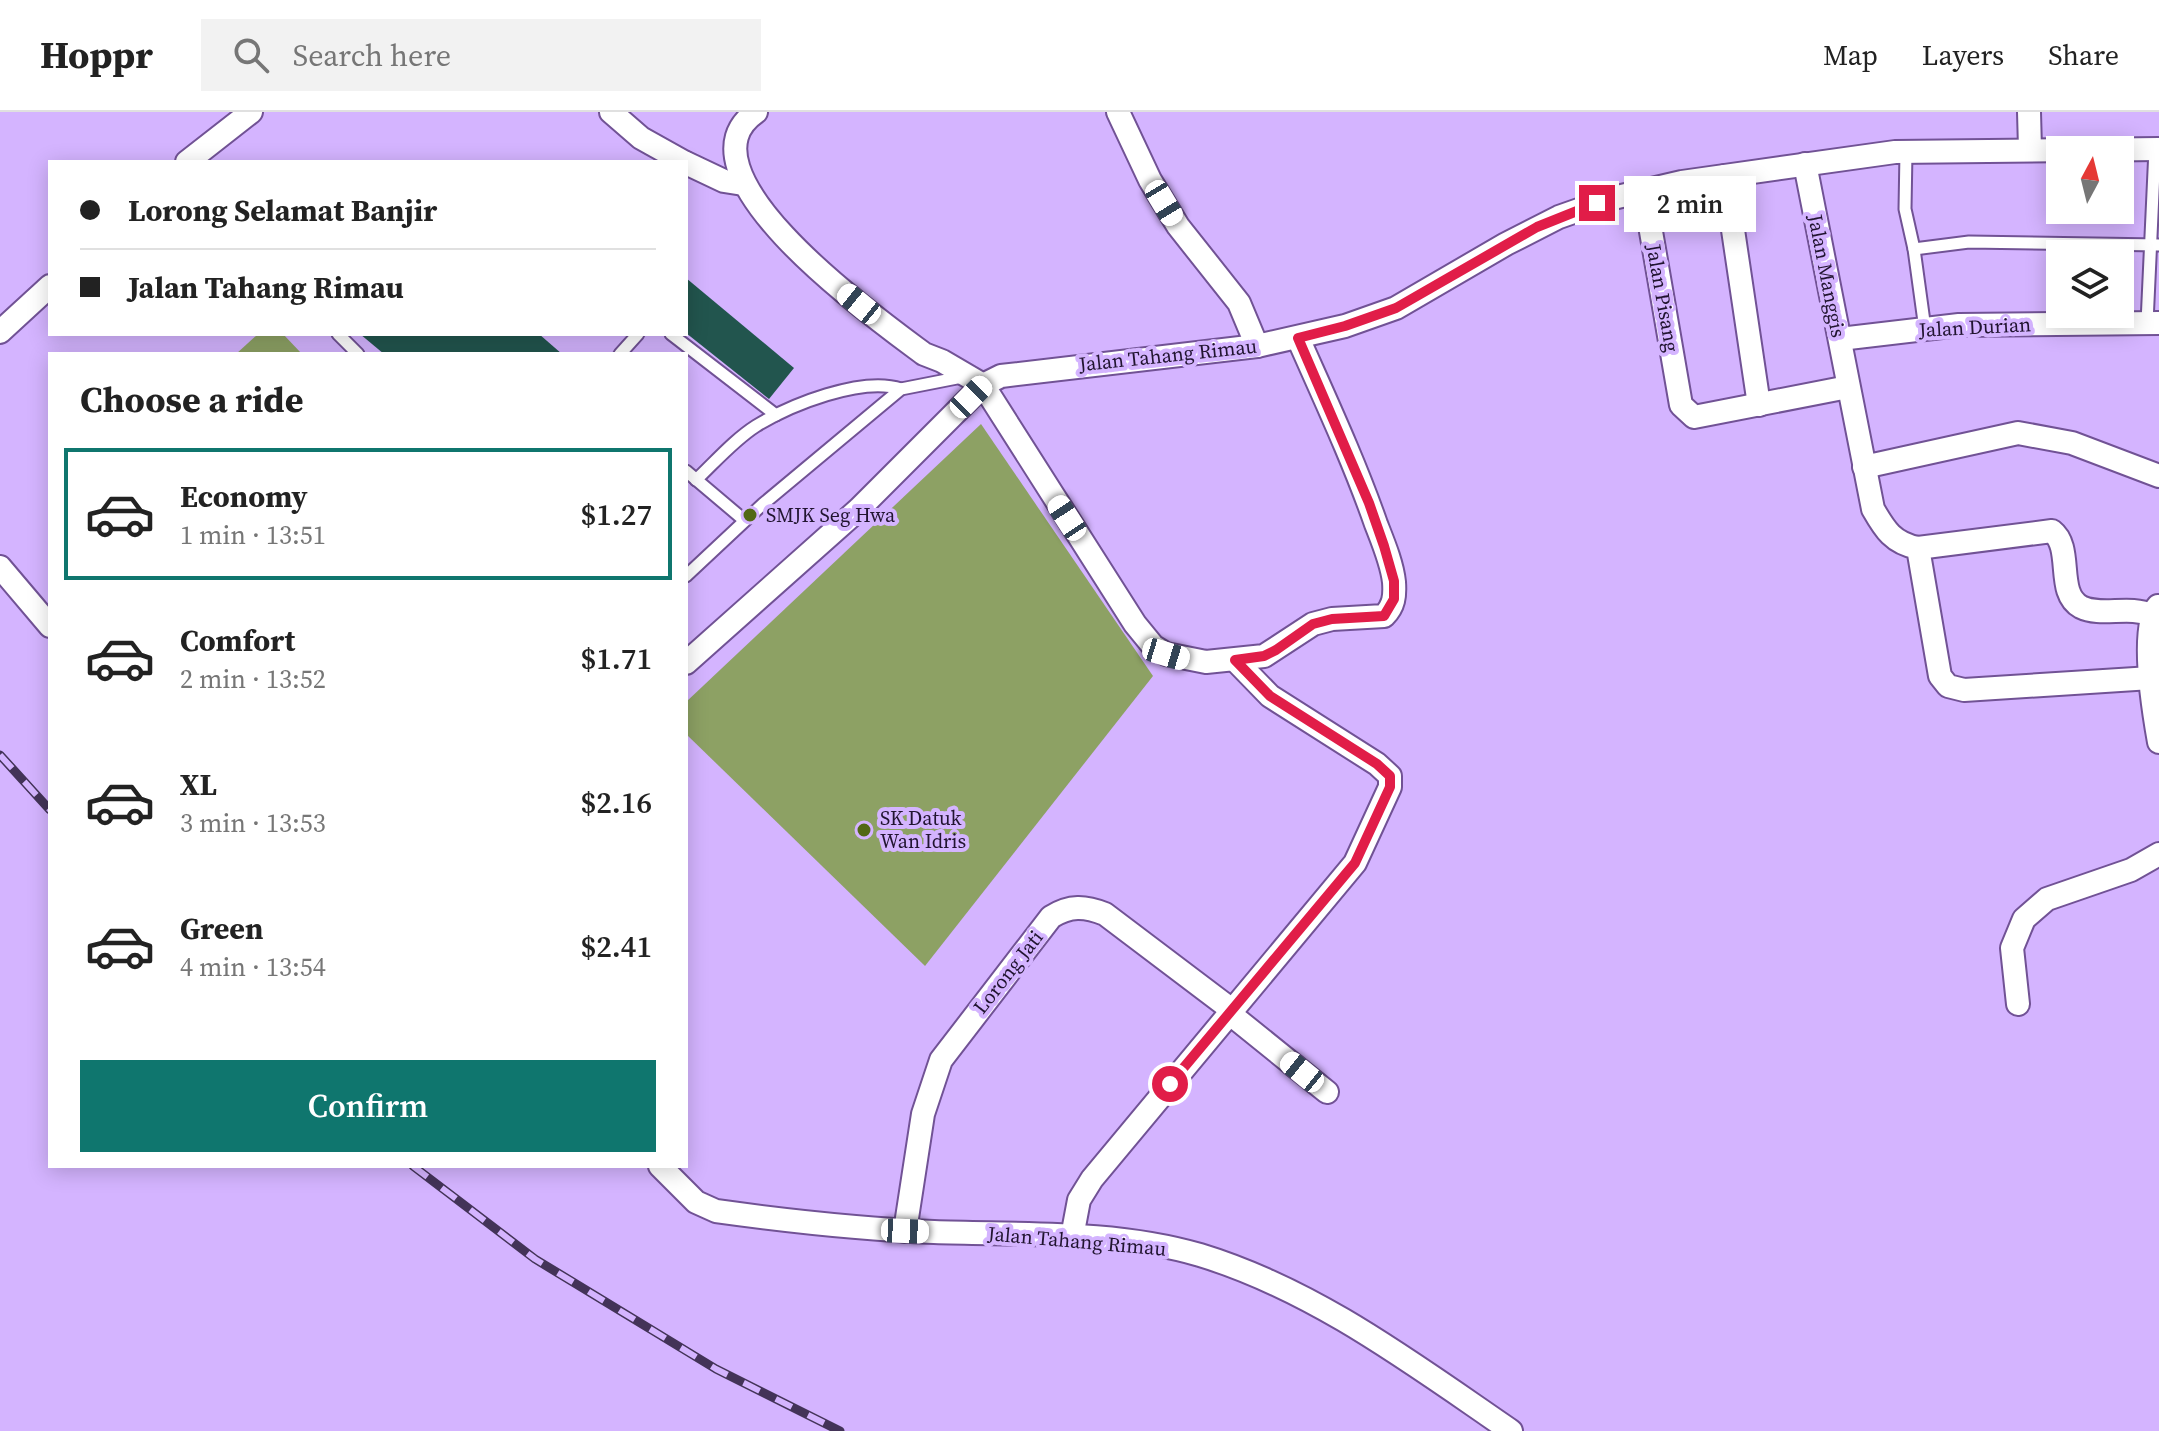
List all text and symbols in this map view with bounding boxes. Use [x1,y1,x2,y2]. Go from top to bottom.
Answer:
search box [201,19,761,91]
text: Hoppr [40,29,153,81]
icon: search [229,33,273,77]
text: Search here [293,35,451,76]
text: Map [1823,36,1878,74]
text: Layers [1922,36,2004,74]
text: Share [2048,36,2119,74]
north arrow [2046,136,2134,224]
map controls [2046,136,2134,328]
callout: 2 min [1625,175,1757,231]
car [1141,176,1187,230]
route end [1579,185,1615,221]
text: 2 min [1657,186,1723,222]
text: Lorong Selamat Banjir [128,190,437,231]
street label: Jalan Manggis [1801,211,1853,340]
button: layers [2046,240,2134,328]
street label: Jalan Pisang [1640,241,1686,354]
text: Jalan Tahang Rimau [128,267,404,308]
car [833,280,885,328]
street label: Jalan Durian [1917,310,2032,344]
street label: Jalan Tahang Rimau [1077,332,1258,378]
car [946,372,996,422]
text: Choose a ride [80,375,303,424]
text: Economy [180,476,308,517]
icon: car [84,478,156,550]
car [1044,491,1090,545]
text: $1.27 [581,494,652,535]
place label: SMJK Seg Hwa [766,501,896,529]
marker: SMJK Seg Hwa [741,506,759,524]
text: 1 min · 13:51 [180,517,326,553]
text: Comfort [180,620,295,661]
icon: car [84,622,156,694]
car [1140,636,1192,672]
text: $1.71 [581,638,652,679]
text: 2 min · 13:52 [180,661,326,697]
text: XL [180,764,217,805]
icon: car [84,766,156,838]
text: $2.16 [581,782,652,823]
place label: SK Datuk Wan Idris [880,804,966,855]
text: 3 min · 13:53 [180,805,326,841]
marker: SK Datuk Wan Idris [855,821,873,839]
text: Green [180,908,263,949]
icon: car [84,910,156,982]
street label: Lorong Jati [967,924,1049,1020]
text: $2.41 [581,926,652,967]
text: 4 min · 13:54 [180,949,326,985]
car [1276,1048,1328,1096]
button: Confirm [80,1060,656,1152]
route start [1152,1066,1188,1102]
car [881,1218,929,1244]
street label: Jalan Tahang Rimau [986,1219,1167,1263]

